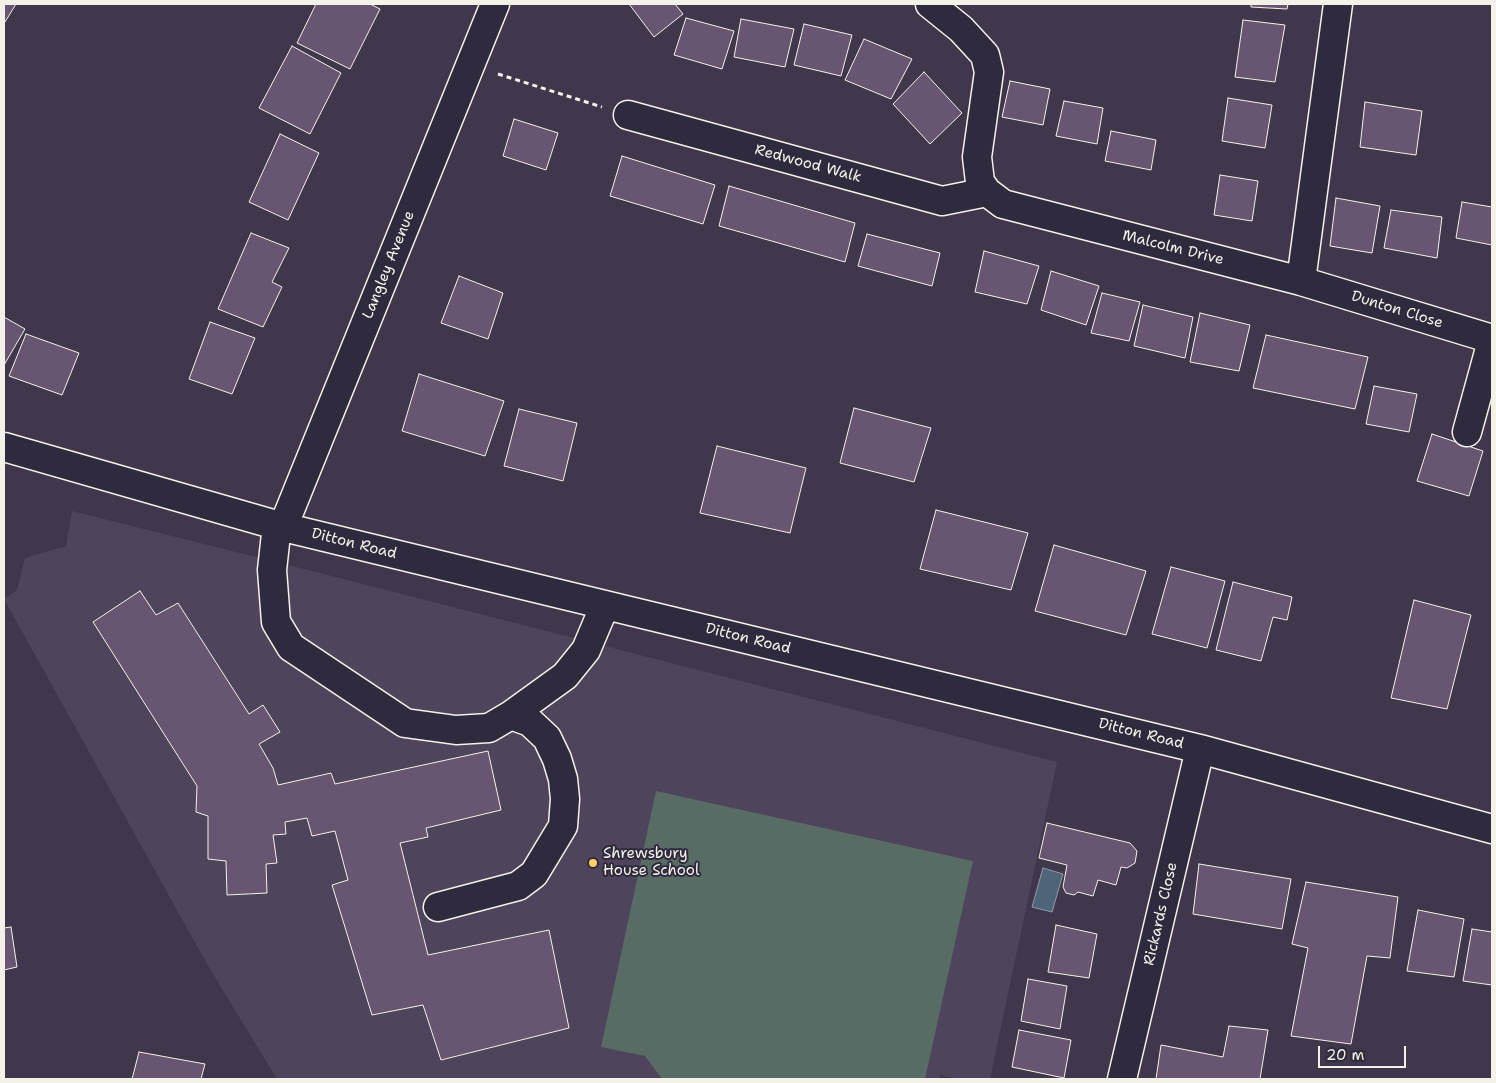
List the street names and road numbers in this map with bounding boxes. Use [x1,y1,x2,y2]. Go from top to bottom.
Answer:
street label: Redwood Walk [753,141,863,187]
street label: Langley Avenue [359,208,419,322]
street label: Malcolm Drive [1121,227,1225,269]
street label: Dunton Close [1349,288,1445,332]
street label: Ditton Road [309,525,399,563]
street label: Ditton Road [703,620,793,658]
street label: Ditton Road [1096,715,1186,753]
street label: Rickards Close [1140,861,1182,967]

